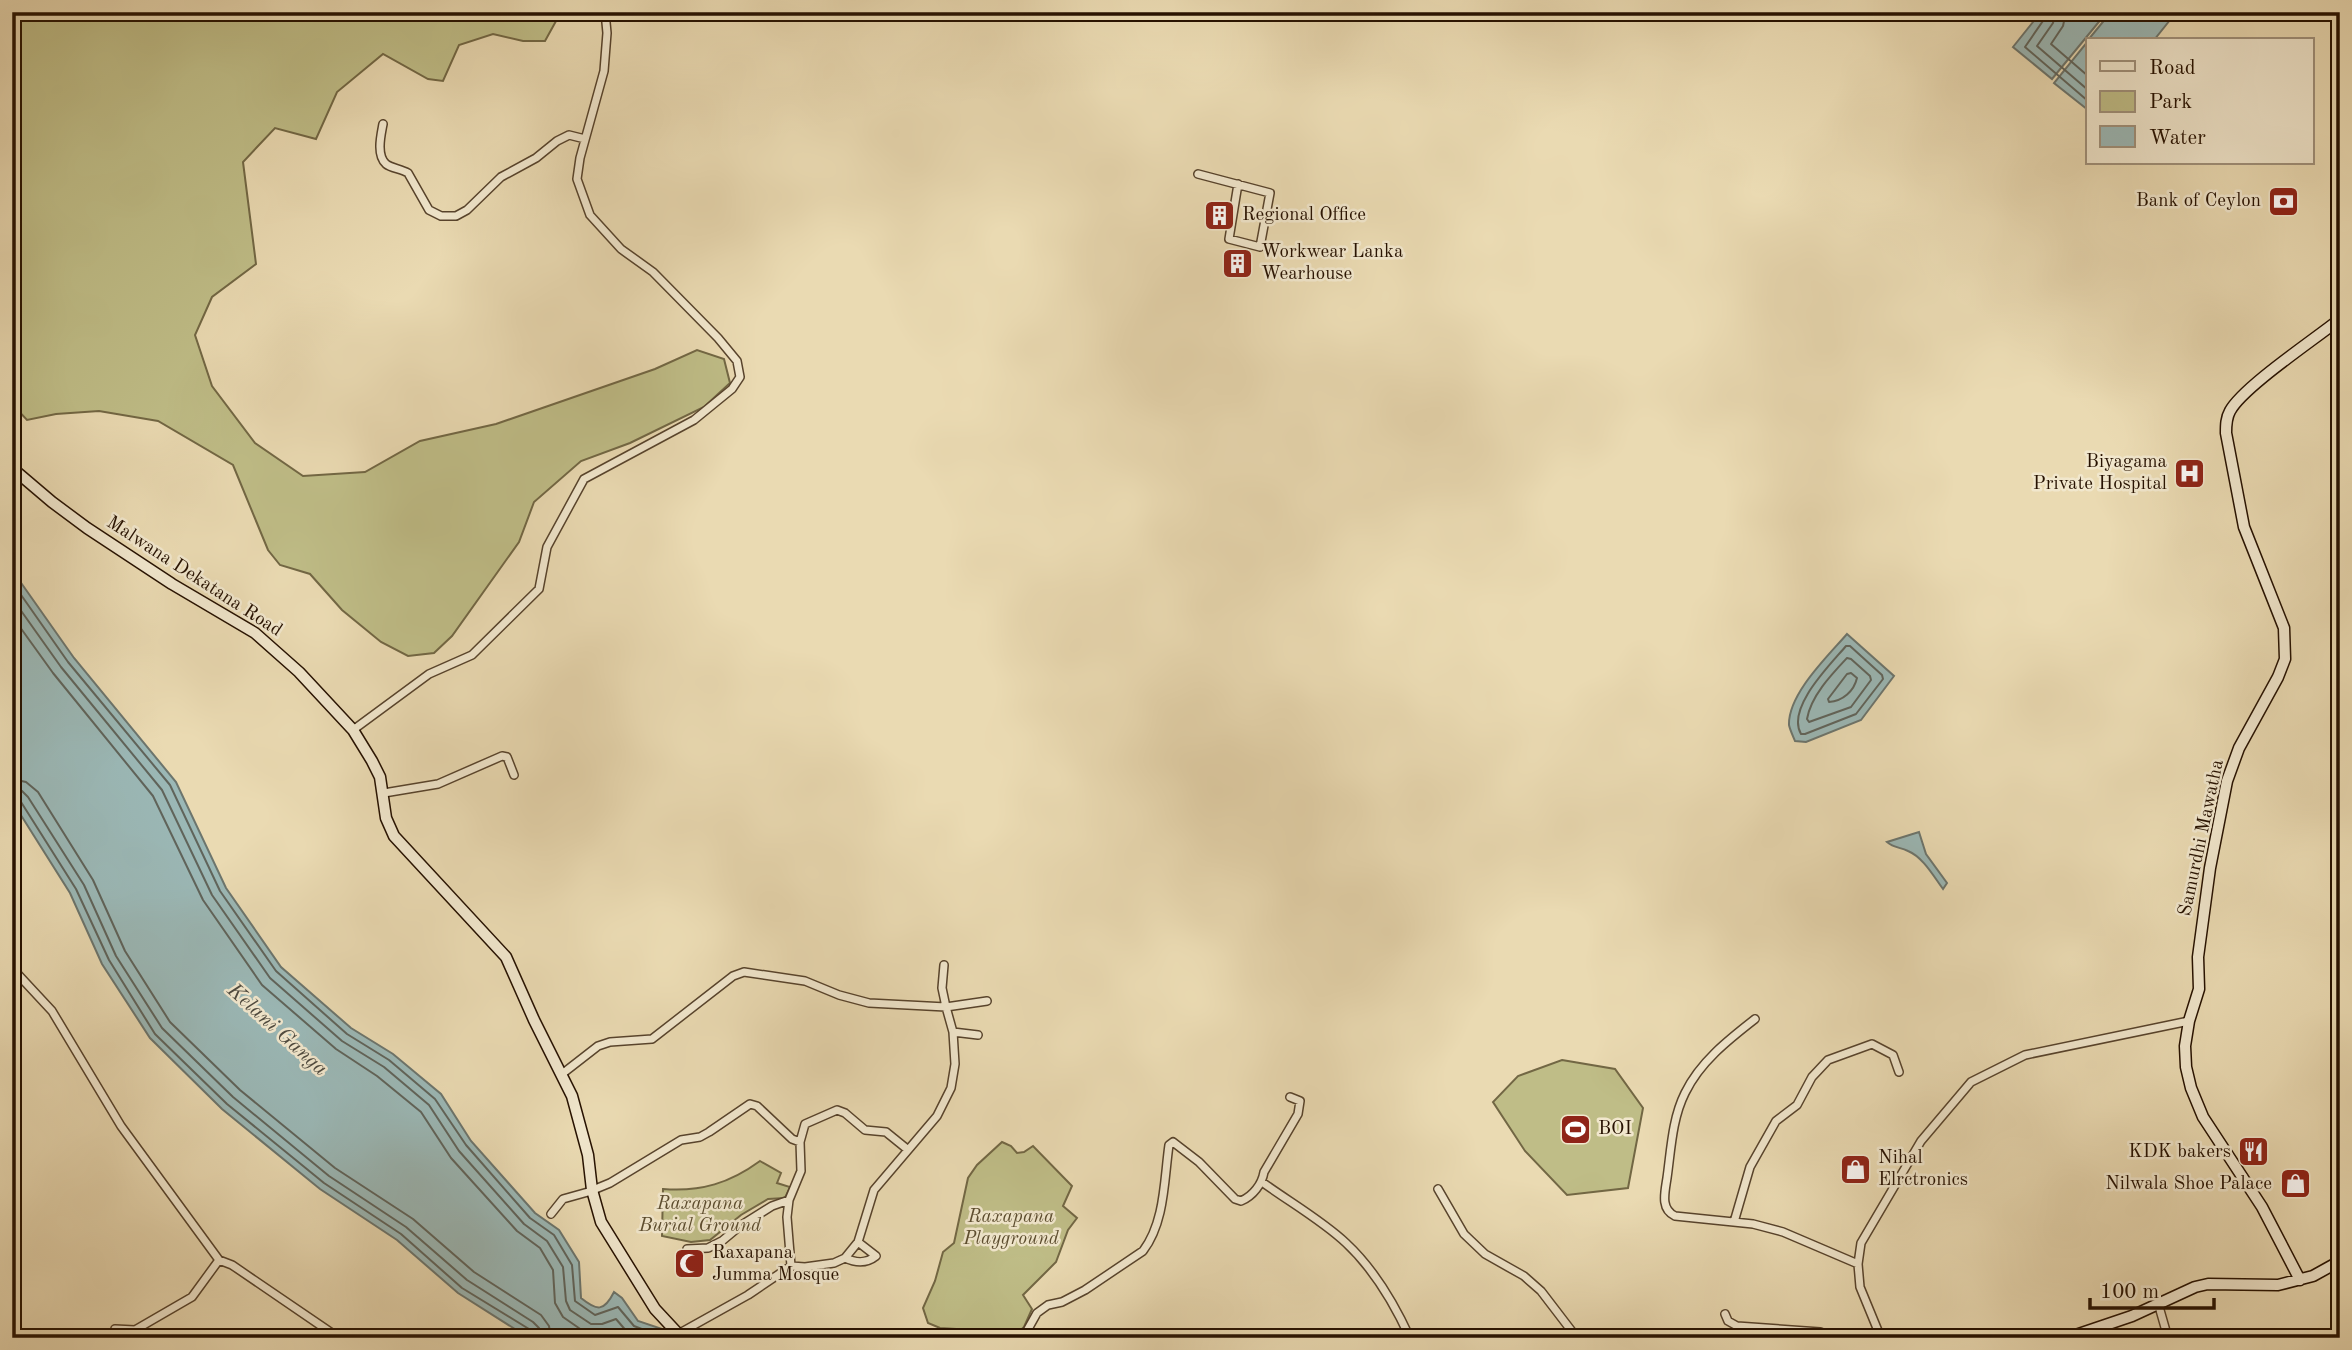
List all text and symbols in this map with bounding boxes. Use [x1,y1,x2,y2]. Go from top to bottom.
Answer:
legend [2086,38,2314,164]
text: Road [2149,58,2196,79]
text: Park [2149,92,2192,113]
text: Water [2149,128,2206,149]
bank icon: Bank of Ceylon [2267,184,2301,218]
place label: Bank of Ceylon [2136,192,2261,211]
building icon: Regional Office [1202,198,1236,232]
place label: Regional Office [1242,206,1366,225]
place label: Workwear Lanka Wearhouse [1261,243,1404,284]
building icon: Workwear Lanka Wearhouse [1221,246,1255,280]
place label: Biyagama Private Hospital [2033,453,2168,494]
hospital icon: Biyagama Private Hospital [2173,456,2207,490]
street label: Malwana Dekatana Road [103,513,285,641]
street label: Samurdhi Mawatha [2176,757,2228,918]
water label: Kelani Ganga [222,979,331,1080]
sports icon: BOI [1558,1112,1592,1146]
place label: BOI [1598,1120,1632,1139]
restaurant icon: KDK bakers [2237,1135,2271,1169]
place label: KDK bakers [2128,1143,2231,1162]
place label: Nihal Elrctronics [1878,1149,1968,1190]
shop icon: Nihal Elrctronics [1838,1152,1872,1186]
shop icon: Nilwala Shoe Palace [2278,1167,2312,1201]
place label: Nilwala Shoe Palace [2105,1175,2272,1194]
park label: Raxapana Burial Ground [638,1195,762,1236]
park label: Raxapana Playground [962,1208,1060,1249]
place label: Raxapana Jumma Mosque [712,1244,839,1285]
mosque icon: Raxapana Jumma Mosque [672,1247,706,1281]
scale bar [2090,1266,2214,1310]
text: 100 m [2100,1282,2159,1303]

